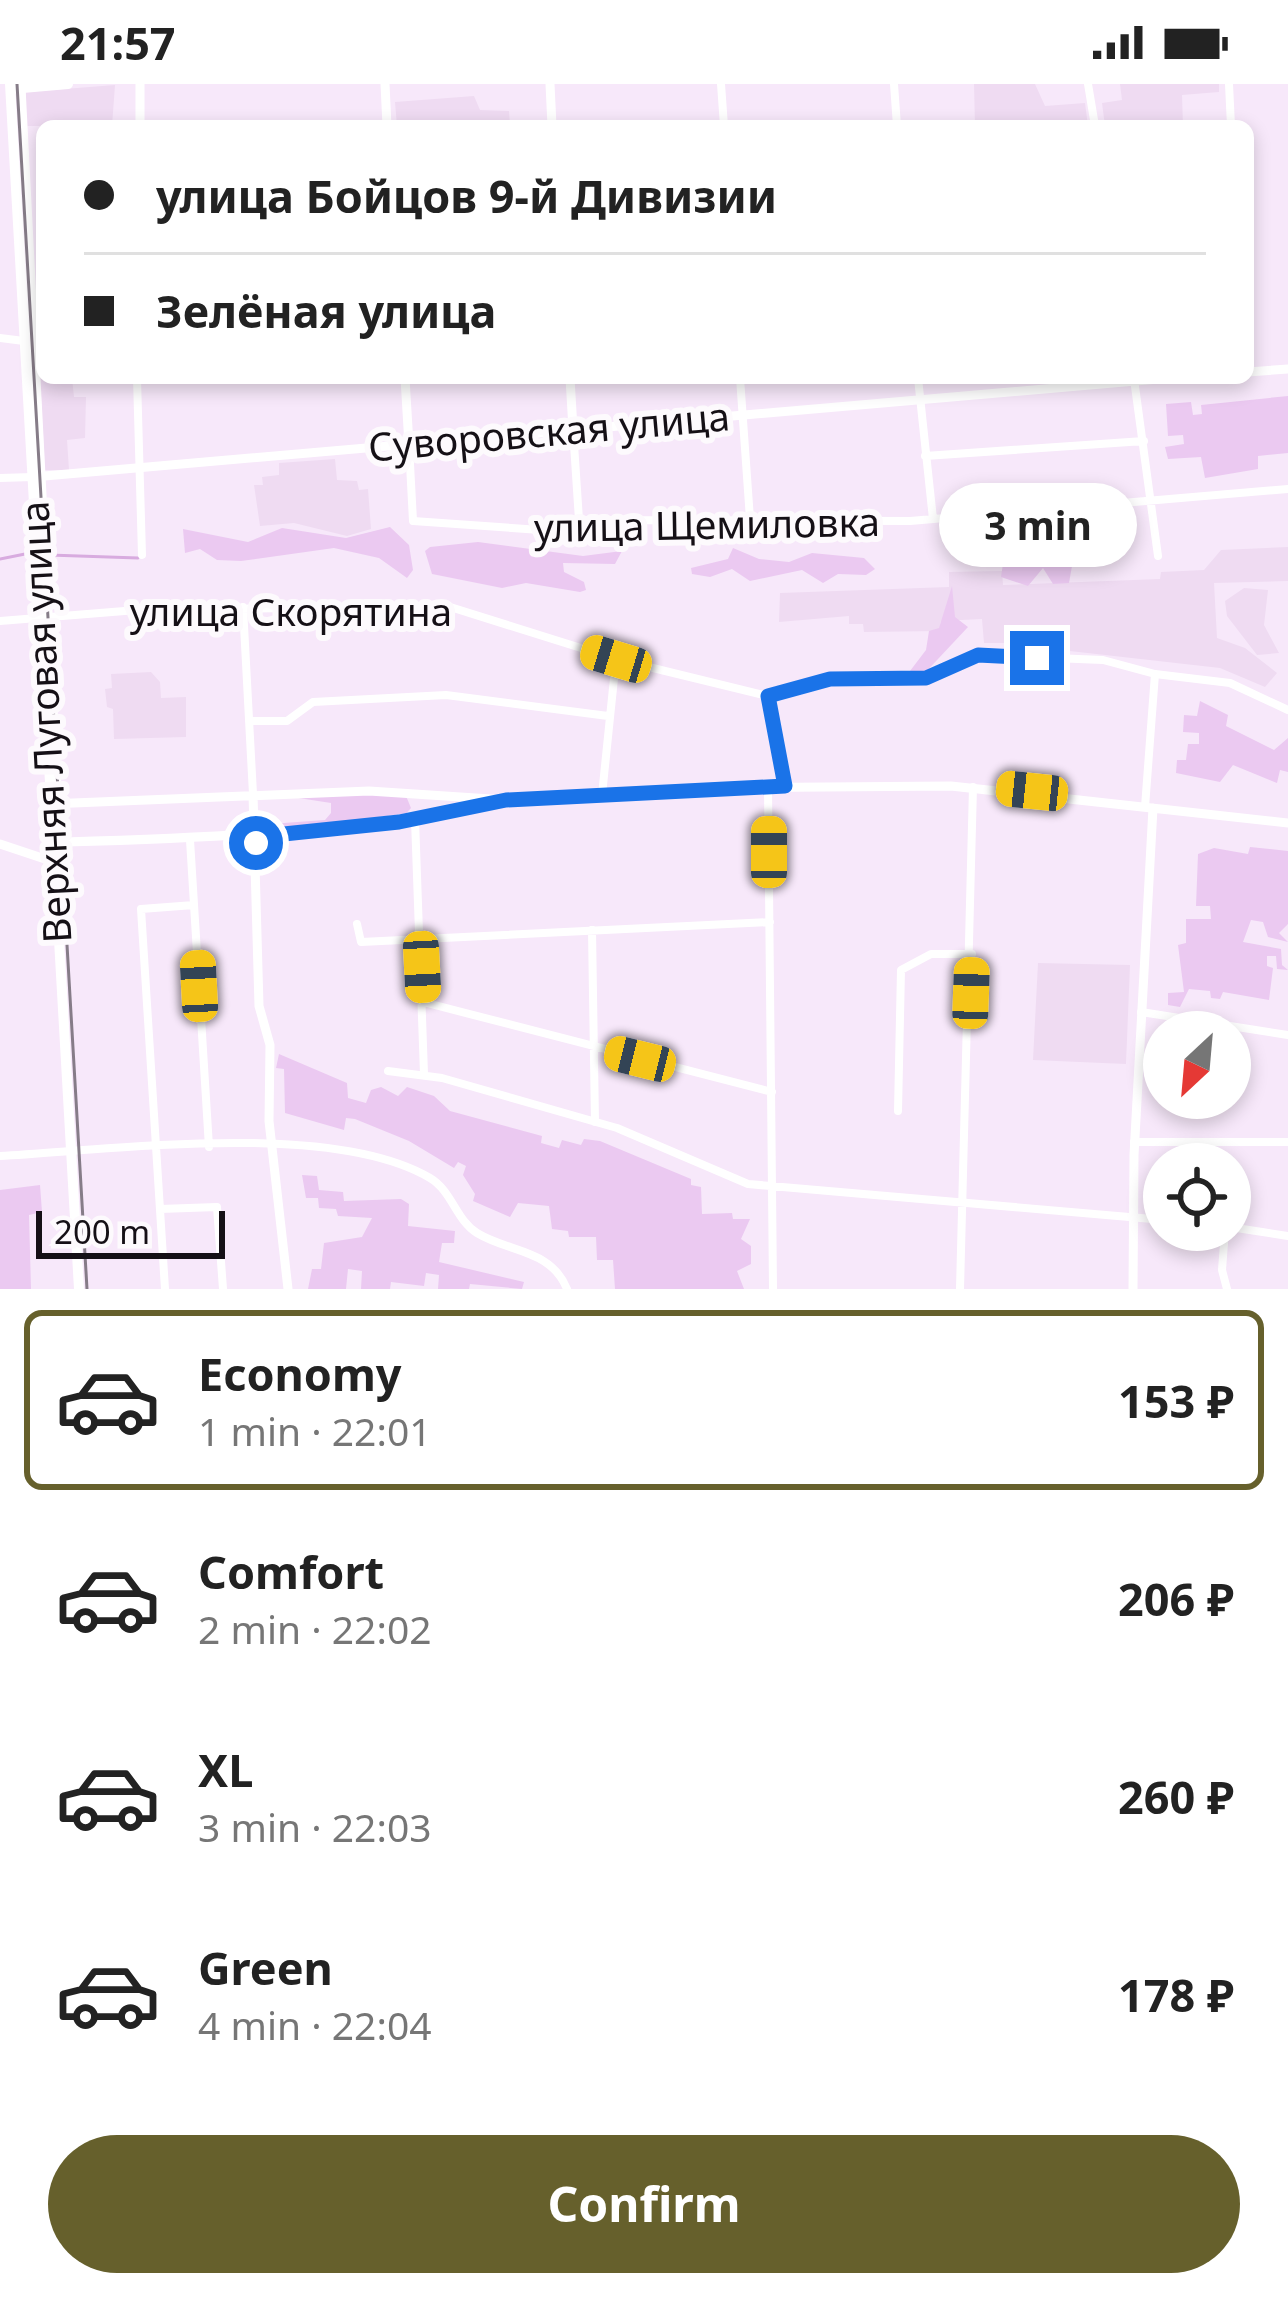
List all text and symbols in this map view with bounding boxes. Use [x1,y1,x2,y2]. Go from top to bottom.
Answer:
text: 21:57 [60,12,176,73]
text: улица Бойцов 9-й Дивизии [156,165,777,226]
text: Зелёная улица [156,280,496,341]
street label: Суворовская улица [366,388,732,473]
callout: 3 min [938,484,1136,568]
street label: улица Щемиловка [534,494,880,553]
text: 3 min [984,498,1092,551]
street label: Верхняя Луговая улица [6,500,83,944]
street label: улица Скорятина [130,584,452,637]
car [576,631,656,687]
route end [1010,631,1064,685]
car [994,769,1070,813]
route start [229,816,283,870]
car [751,816,787,888]
car [402,930,442,1004]
car [179,949,219,1023]
car [952,956,990,1030]
north arrow [1143,1011,1251,1119]
map controls [1143,1011,1251,1251]
car [601,1033,679,1085]
button: locate [1143,1143,1251,1251]
scale bar [36,1205,225,1258]
text: 200 m [54,1209,150,1254]
text: Economy [198,1343,402,1404]
icon: car [54,1346,162,1454]
text: 153 ₽ [1118,1370,1234,1431]
text: 1 min · 22:01 [198,1404,432,1457]
text: Comfort [198,1541,384,1602]
icon: car [54,1544,162,1652]
text: 206 ₽ [1118,1568,1234,1629]
text: 2 min · 22:02 [198,1602,432,1655]
text: XL [198,1739,253,1800]
icon: car [54,1742,162,1850]
text: 260 ₽ [1118,1766,1234,1827]
text: 3 min · 22:03 [198,1800,432,1853]
text: Green [198,1937,333,1998]
icon: car [54,1940,162,2048]
text: 178 ₽ [1118,1964,1234,2025]
text: 4 min · 22:04 [198,1998,432,2051]
button: Confirm [48,2135,1240,2273]

